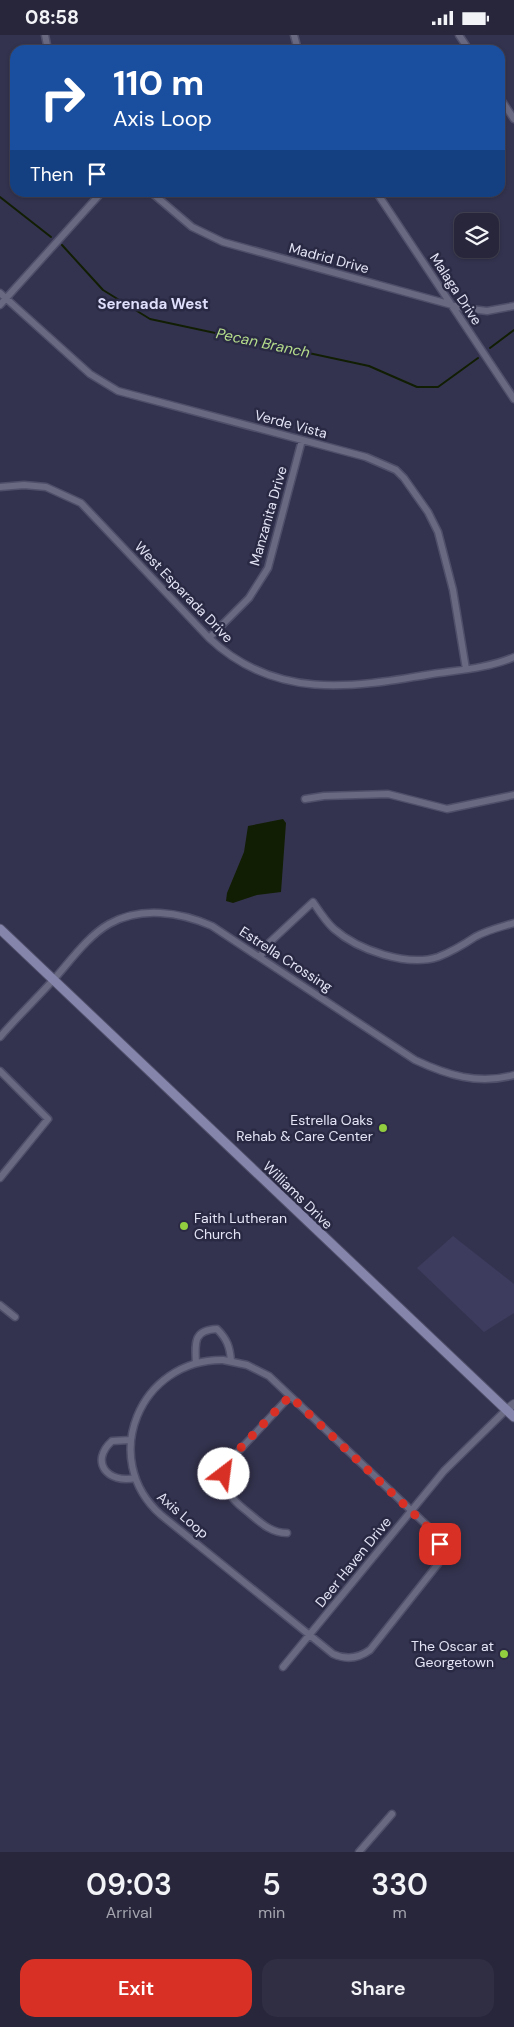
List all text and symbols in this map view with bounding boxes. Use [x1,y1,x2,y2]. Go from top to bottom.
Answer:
text: 08:58 [25,5,79,30]
text: 110 m [113,60,204,106]
icon: right [30,65,95,130]
text: Axis Loop [113,104,212,133]
icon: arrive [83,160,111,188]
text: Then [30,162,73,187]
map controls [454,213,499,258]
button: layers [454,213,499,258]
street label: Madrid Drive [287,239,371,277]
street label: Malaga Drive [426,250,486,329]
district label: Serenada West [97,294,209,314]
water label: Pecan Branch [214,323,312,363]
street label: Verde Vista [253,406,329,442]
street label: Manzanita Drive [245,464,291,568]
street label: West Esparada Drive [131,538,237,647]
street label: Estrella Crossing [236,922,336,996]
place label: Estrella Oaks Rehab & Care Center [236,1111,373,1145]
marker: Estrella Oaks Rehab & Care Center [377,1122,389,1134]
street label: Williams Drive [259,1157,337,1233]
place label: Faith Lutheran Church [194,1209,287,1243]
marker: Faith Lutheran Church [178,1220,190,1232]
position arrow [197,1447,249,1499]
street label: Axis Loop [153,1488,213,1543]
street label: Deer Haven Drive [311,1513,395,1611]
pin [419,1523,461,1565]
icon: arrive [426,1530,454,1558]
place label: The Oscar at Georgetown [411,1637,494,1671]
marker: The Oscar at Georgetown [498,1648,510,1660]
text: 09:03 [86,1865,172,1904]
text: 5 [262,1865,281,1904]
text: 330 [371,1865,428,1904]
text: Arrival [106,1902,152,1923]
text: min [258,1902,285,1923]
text: m [392,1902,407,1923]
button: Exit [20,1959,252,2017]
button: Share [262,1959,494,2017]

